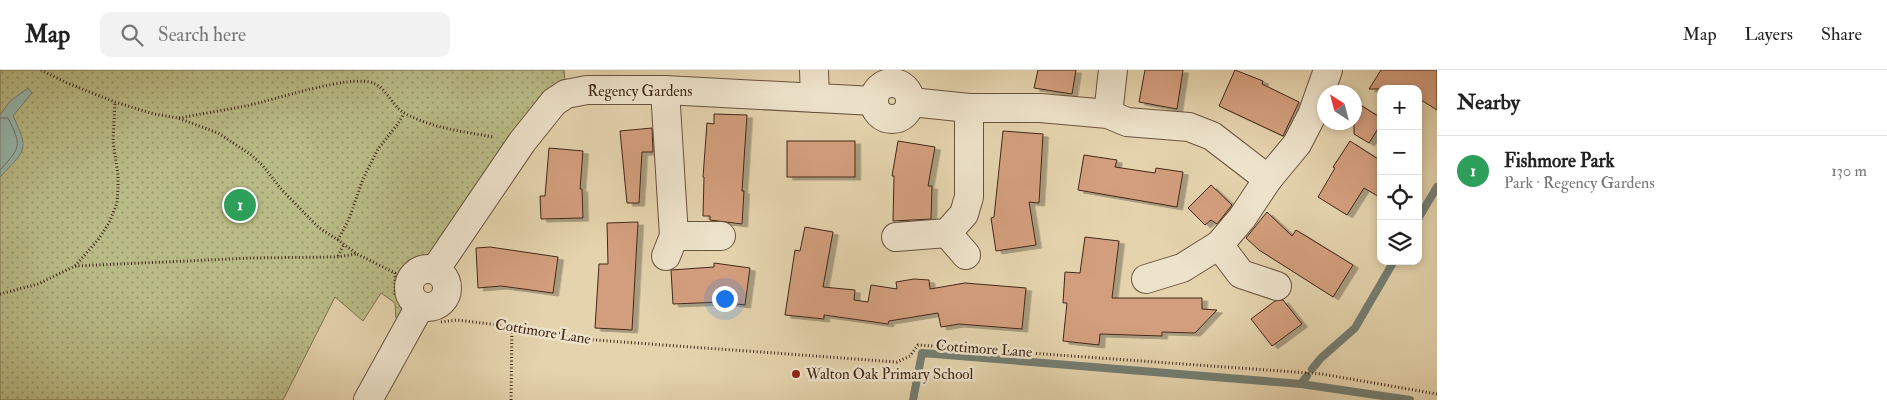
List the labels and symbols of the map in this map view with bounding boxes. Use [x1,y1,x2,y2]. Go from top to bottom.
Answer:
street label: Regency Gardens [588,82,692,101]
north arrow [1317,85,1362,130]
pin: 1 [224,186,256,224]
your location [712,286,738,312]
street label: Cottimore Lane [494,315,592,349]
street label: Cottimore Lane [935,336,1033,362]
place label: Walton Oak Primary School [805,365,973,384]
marker: Walton Oak Primary School [790,368,802,380]

